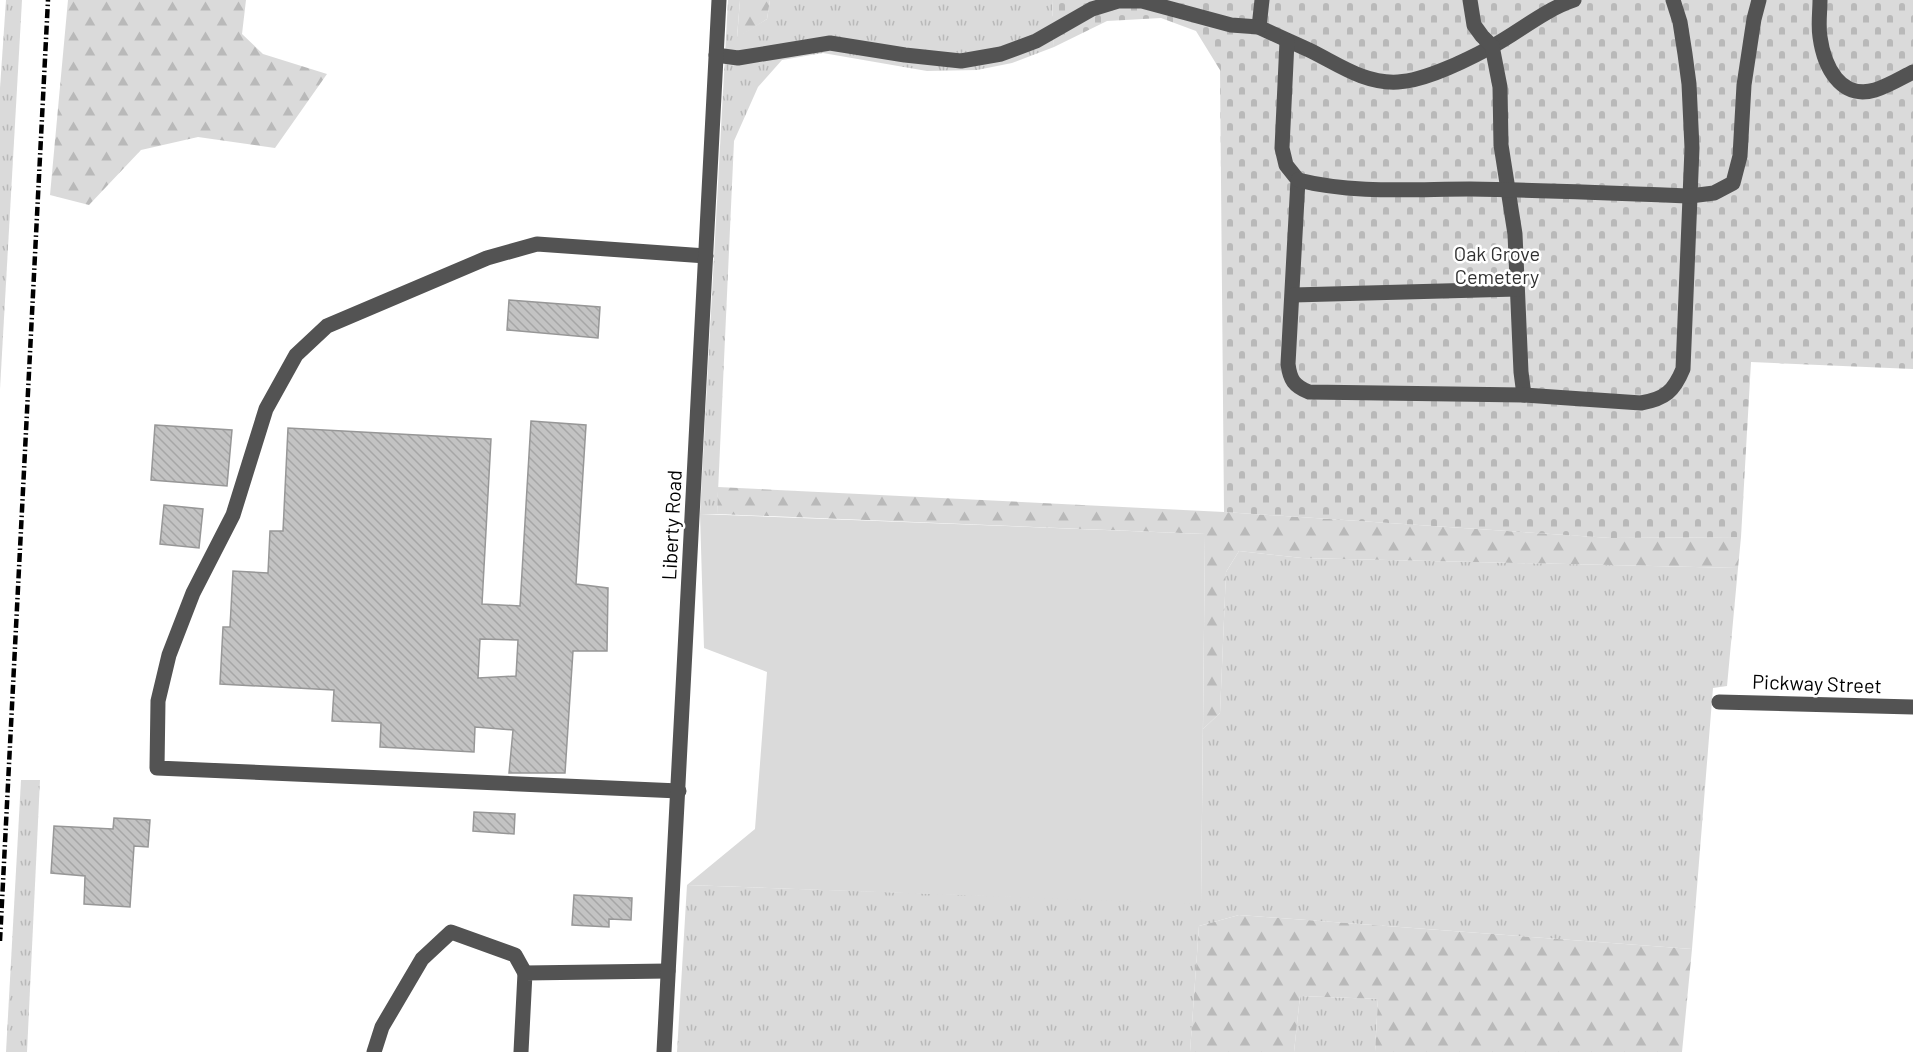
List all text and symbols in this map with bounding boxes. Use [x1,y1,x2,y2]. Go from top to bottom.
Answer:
park label: Oak Grove Cemetery [1454,241,1540,288]
street label: Liberty Road [656,469,686,581]
street label: Pickway Street [1752,669,1882,697]

